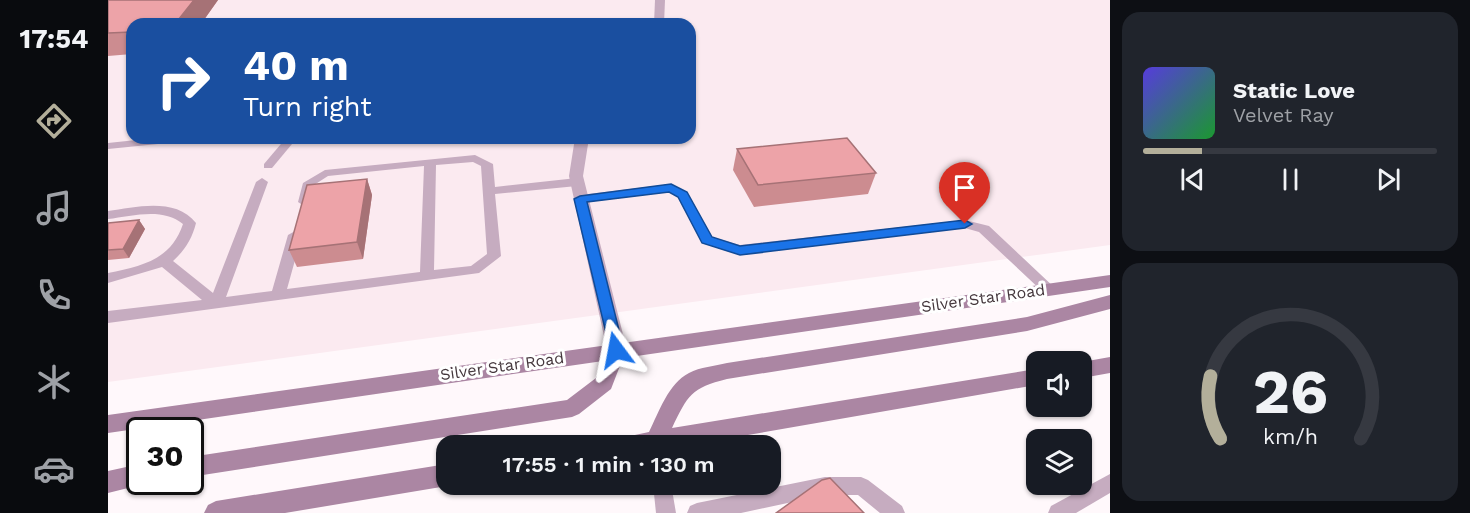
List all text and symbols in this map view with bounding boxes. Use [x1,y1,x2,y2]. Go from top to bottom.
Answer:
text: 17:54 [20,23,88,55]
text: 40 m [243,41,349,90]
icon: right [144,42,222,120]
text: Static Love [1233,78,1355,103]
text: Turn right [243,91,372,123]
icon: directions [33,100,75,142]
text: Velvet Ray [1233,103,1334,127]
pin [939,162,990,224]
icon: previous [1176,163,1209,196]
icon: pause [1274,163,1307,196]
icon: next [1372,163,1405,196]
icon: arrive [948,171,981,204]
icon: music [33,187,75,229]
icon: phone [33,274,75,316]
street label: Silver Star Road [920,280,1046,316]
position arrow [584,318,648,382]
street label: Silver Star Road [439,348,565,384]
map controls [1026,351,1092,495]
button: sound [1026,351,1092,417]
text: 26 [1252,355,1328,428]
icon: climate [33,361,75,403]
speed limit sign: 30 [126,417,204,495]
text: km/h [1262,424,1318,449]
button: layers [1026,429,1092,495]
icon: car [33,448,75,490]
text: 17:55 · 1 min · 130 m [503,452,714,477]

